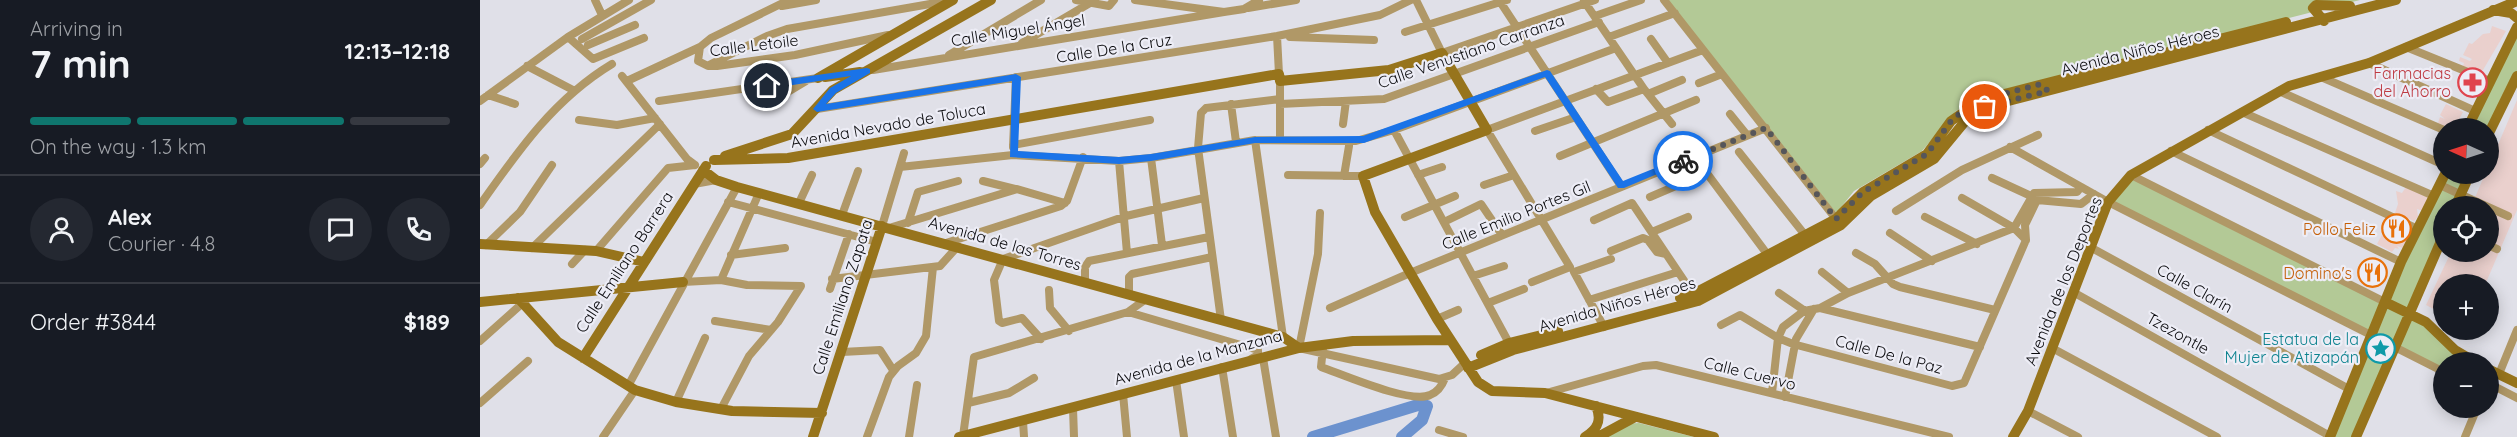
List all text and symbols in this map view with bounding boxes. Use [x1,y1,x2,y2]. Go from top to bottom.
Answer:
street label: Calle Miguel Ángel [950,10,1086,50]
street label: Calle Venustiano Carranza [1375,10,1567,92]
text: Arriving in [30,16,123,41]
street label: Avenida Niños Héroes [2059,21,2221,79]
street label: Calle De la Cruz [1055,29,1173,67]
street label: Calle Letoile [708,30,800,60]
text: 12:13–12:18 [344,37,450,65]
text: 7 min [30,39,131,88]
pin [741,60,792,111]
place label: Farmacias del Ahorro [2373,63,2451,101]
pharmacy icon: Farmacias del Ahorro [2456,66,2488,98]
icon: home [750,69,783,102]
pin [1959,81,2010,132]
icon: bag [1968,90,2001,123]
street label: Avenida Nevado de Toluca [789,98,987,152]
north arrow [2433,118,2499,184]
map controls [2433,118,2499,418]
courier [1653,131,1713,191]
text: On the way · 1.3 km [30,134,207,159]
icon: bike [1667,145,1700,178]
street label: Calle Emilio Portes Gil [1439,176,1593,254]
street label: Calle Emiliano Barrera [571,187,677,337]
street label: Avenida de los Deportes [2020,194,2106,368]
button: locate [2433,196,2499,262]
button: person [30,198,93,261]
button: chat [309,198,372,261]
button: phone [387,198,450,261]
text: Alex [108,203,151,231]
street label: Avenida de las Torres [926,212,1084,274]
restaurant icon: Pollo Feliz [2381,213,2413,245]
street label: Calle Emiliano Zapata [807,217,877,377]
place label: Pollo Feliz [2303,219,2376,239]
text: Courier · 4.8 [108,231,215,256]
restaurant icon: Domino's [2357,257,2389,289]
street label: Calle Clarín [2154,259,2236,317]
place label: Domino's [2283,263,2352,283]
street label: Avenida Niños Héroes [1536,272,1698,336]
button: + [2433,274,2499,340]
text: Order #3844 [30,308,156,336]
text: $189 [404,308,450,336]
street label: Tzezontle [2143,308,2213,358]
street label: Avenida de la Manzana [1112,325,1284,389]
place label: Estatua de la Mujer de Atizapán [2225,329,2359,367]
street label: Calle De la Paz [1833,330,1945,378]
place icon: Estatua de la Mujer de Atizapán [2364,332,2396,364]
street label: Calle Cuervo [1702,352,1798,394]
button: − [2433,352,2499,418]

